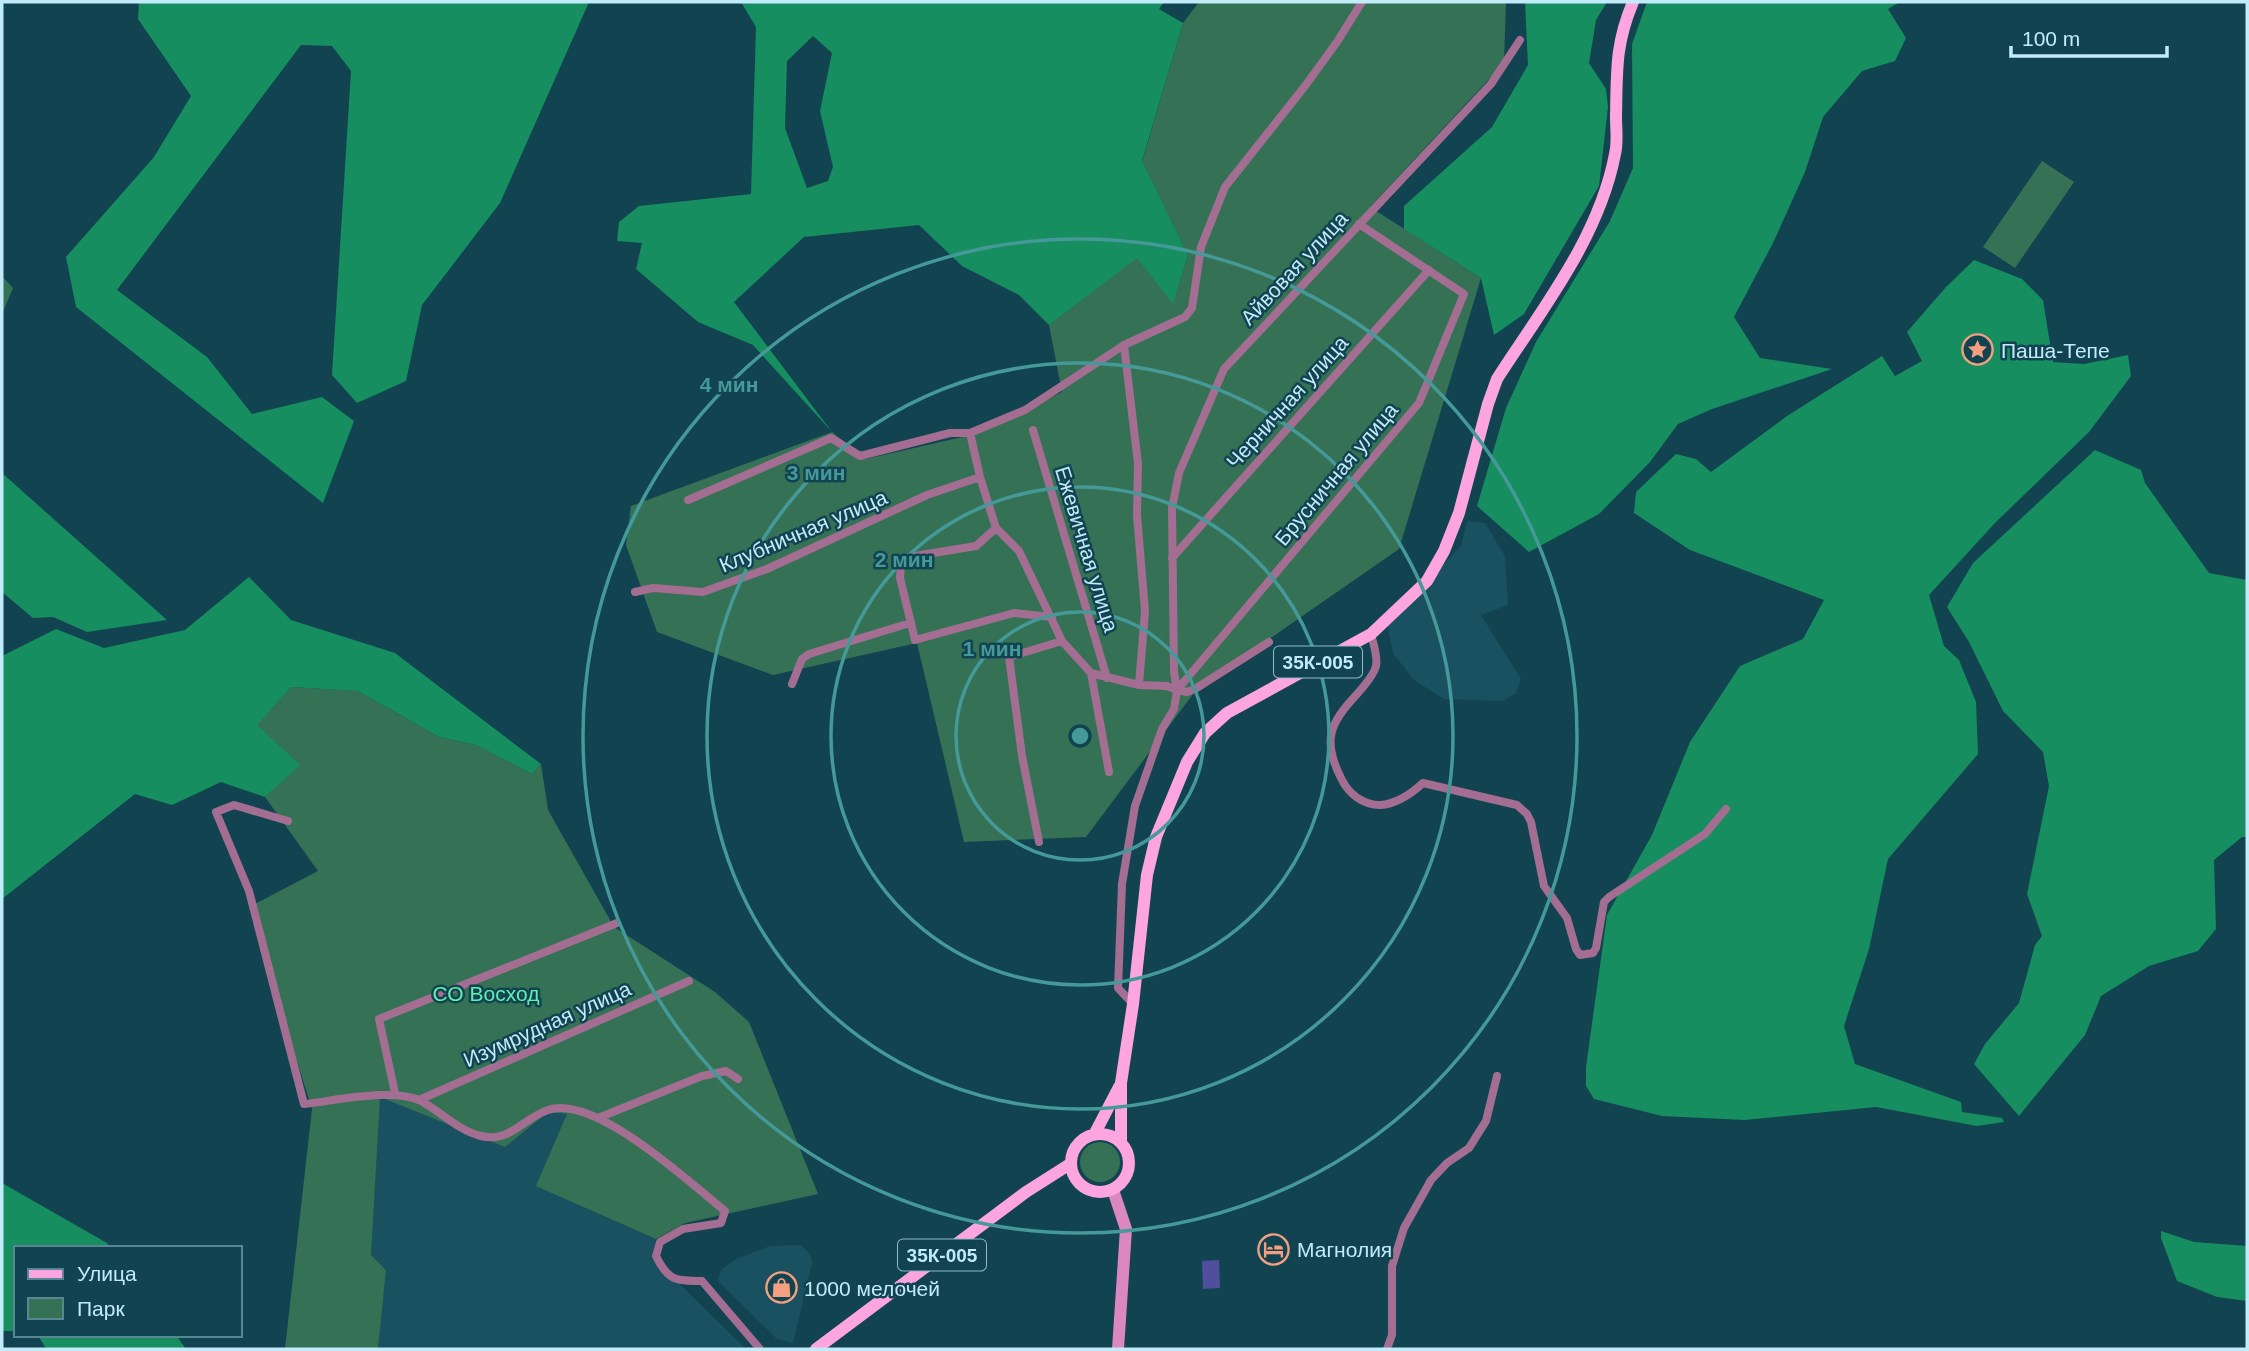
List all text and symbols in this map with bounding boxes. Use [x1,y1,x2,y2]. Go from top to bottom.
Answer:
scale bar [2011,14,2167,58]
text: 100 m [2022,27,2080,50]
street label: Айвовая улица [1236,207,1352,329]
street label: Черничная улица [1222,331,1353,473]
place icon: Паша-Тепе [1961,333,1995,367]
place label: Паша-Тепе [2001,339,2110,362]
text: 4 мин [700,373,758,396]
street label: Брусничная улица [1270,398,1402,550]
text: 3 мин [787,461,845,484]
street label: Ежевичная улица [1051,464,1123,635]
street label: Клубничная улица [716,485,891,577]
text: 2 мин [875,548,933,571]
text: 1 мин [963,637,1021,660]
road number: 35К-005 [1274,646,1362,678]
centre of rings [1068,724,1092,748]
street label: Изумрудная улица [460,977,635,1071]
park label: СО Восход [433,982,539,1005]
hotel icon: Магнолия [1257,1232,1291,1266]
place label: Магнолия [1297,1238,1392,1261]
road number: 35К-005 [898,1240,986,1270]
legend [14,1246,242,1337]
text: Улица [77,1262,137,1285]
shop icon: 1000 мелочей [764,1271,798,1305]
place label: 1000 мелочей [804,1277,940,1300]
text: Парк [77,1297,125,1320]

